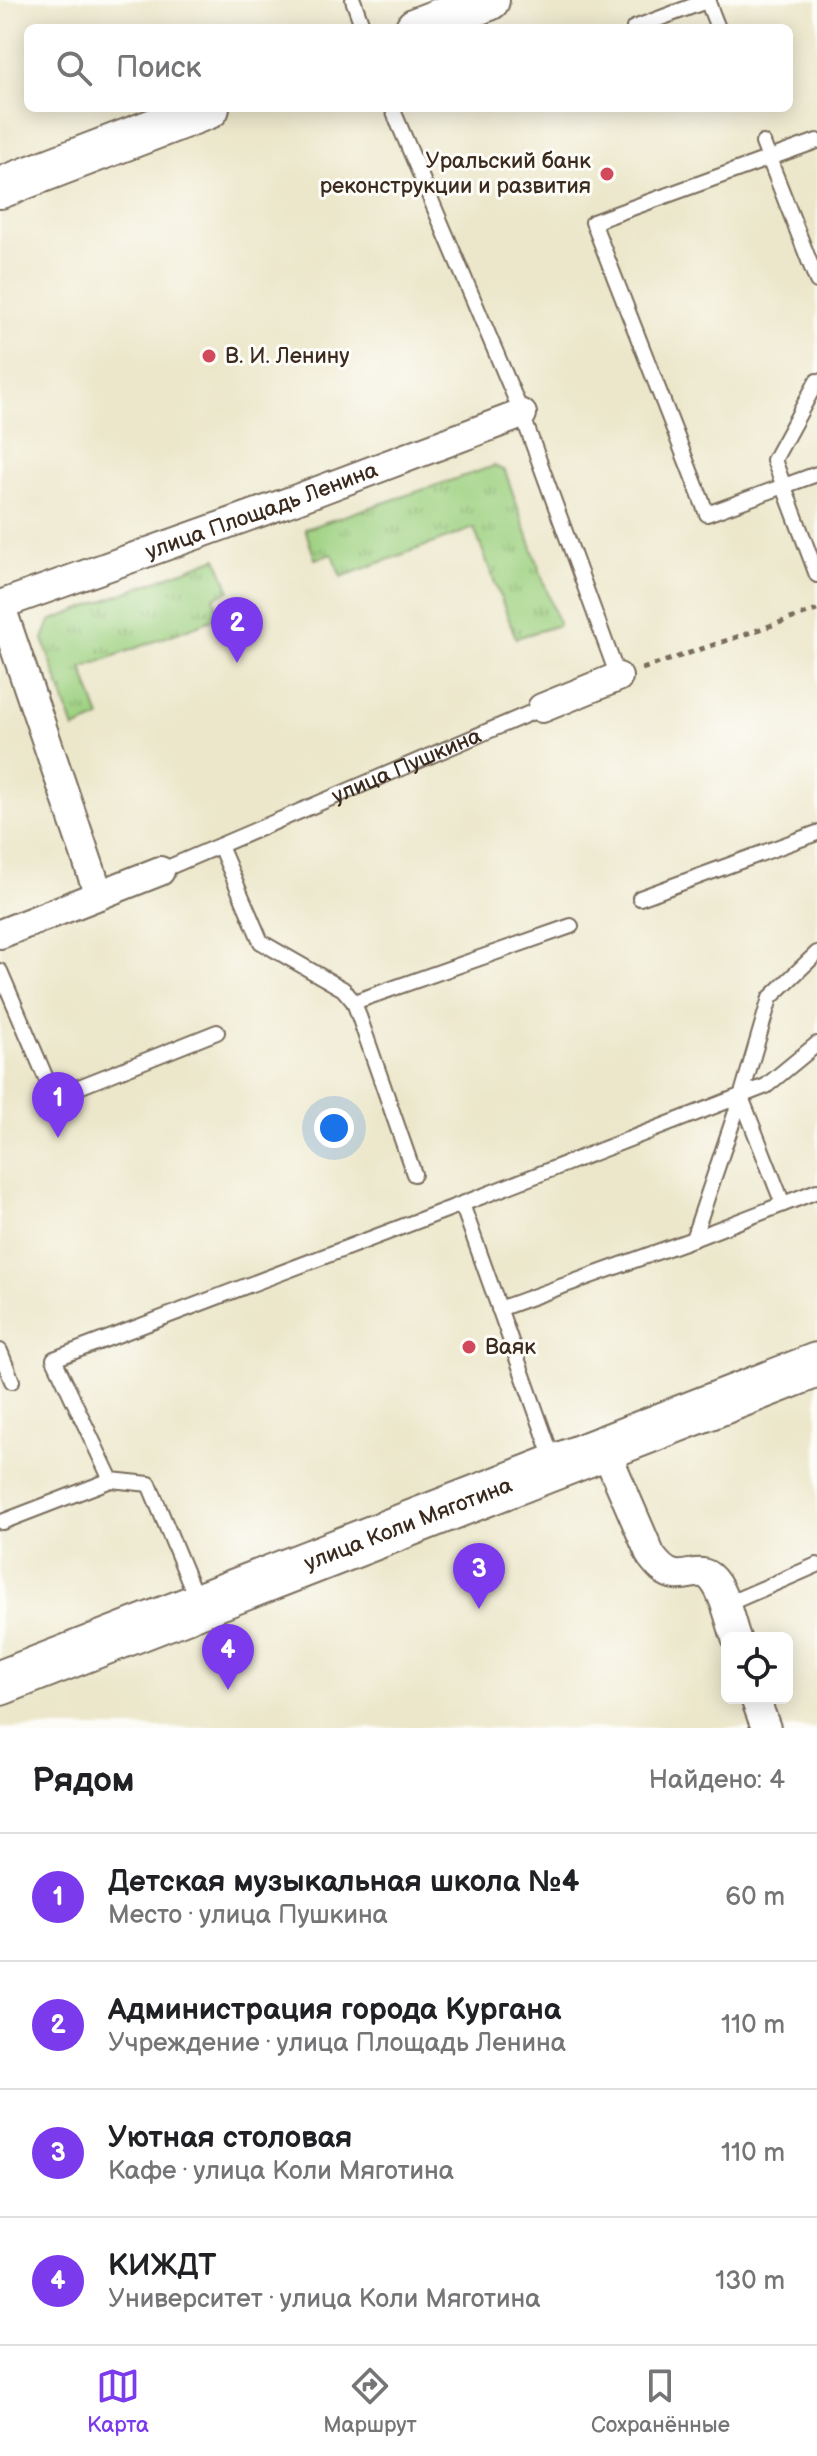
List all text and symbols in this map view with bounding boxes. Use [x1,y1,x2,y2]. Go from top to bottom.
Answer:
search box [24,24,793,112]
icon: search [52,46,96,90]
text: Поиск [116,50,202,86]
place label: Уральский банк реконструкции и развития [320,148,591,200]
marker: Уральский банк реконструкции и развития [598,165,616,183]
place label: В. И. Ленину [225,343,349,370]
marker: В. И. Ленину [200,347,218,365]
street label: улица Площадь Ленина [142,456,381,565]
pin: 2 [211,597,263,663]
street label: улица Пушкина [328,722,485,810]
pin: 1 [32,1072,84,1138]
your location [314,1108,354,1148]
place label: Ваяк [485,1334,536,1361]
marker: Ваяк [460,1338,478,1356]
street label: улица Коли Мяготина [300,1472,516,1577]
pin: 3 [453,1543,505,1609]
pin: 4 [202,1624,254,1690]
map controls [721,1632,793,1704]
button: locate [721,1632,793,1704]
text: Рядом [32,1760,134,1801]
text: Найдено: 4 [649,1765,785,1796]
text: Детская музыкальная школа №4 [108,1864,579,1900]
text: 1 [53,1882,63,1913]
text: 60 m [725,1882,785,1913]
text: Место · улица Пушкина [108,1900,388,1931]
text: Администрация города Кургана [108,1992,561,2028]
text: 2 [50,2010,66,2041]
text: 110 m [721,2010,785,2041]
text: Учреждение · улица Площадь Ленина [108,2028,566,2059]
text: Уютная столовая [108,2120,352,2156]
text: 3 [50,2138,66,2169]
text: 110 m [721,2138,785,2169]
text: Кафе · улица Коли Мяготина [108,2156,454,2187]
text: КИЖДТ [108,2248,216,2284]
text: 4 [50,2266,66,2297]
text: 130 m [715,2266,785,2297]
text: Университет · улица Коли Мяготина [108,2284,541,2315]
tab: Карта [87,2364,149,2439]
tab: Маршрут [323,2364,417,2439]
tab: Сохранённые [591,2364,730,2439]

